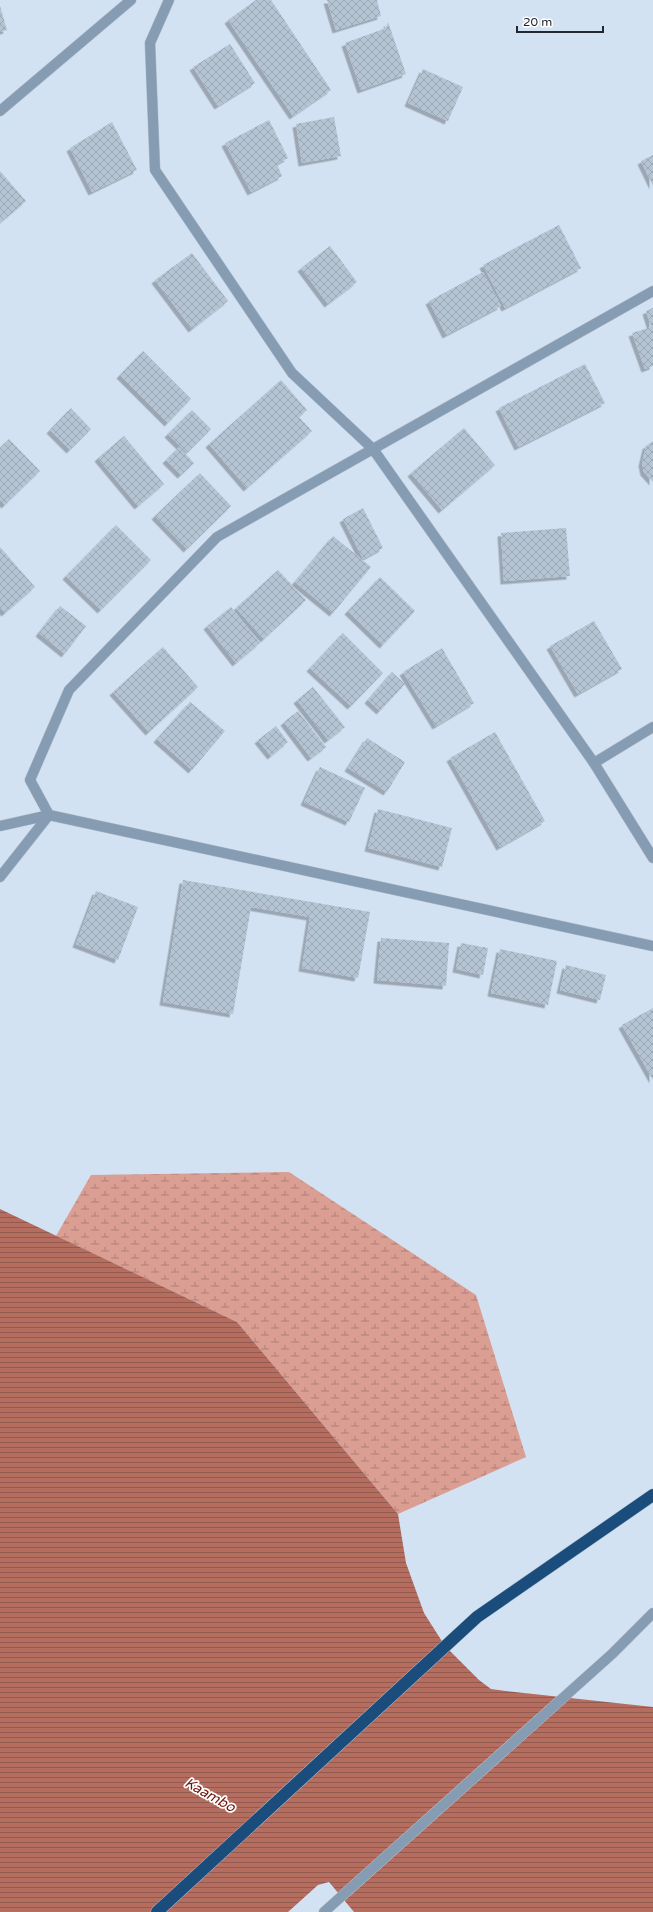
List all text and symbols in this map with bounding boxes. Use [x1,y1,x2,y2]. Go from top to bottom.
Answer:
scale bar [517,8,603,34]
text: 20 m [523,15,552,29]
water label: Kaambo [182,1774,240,1817]

